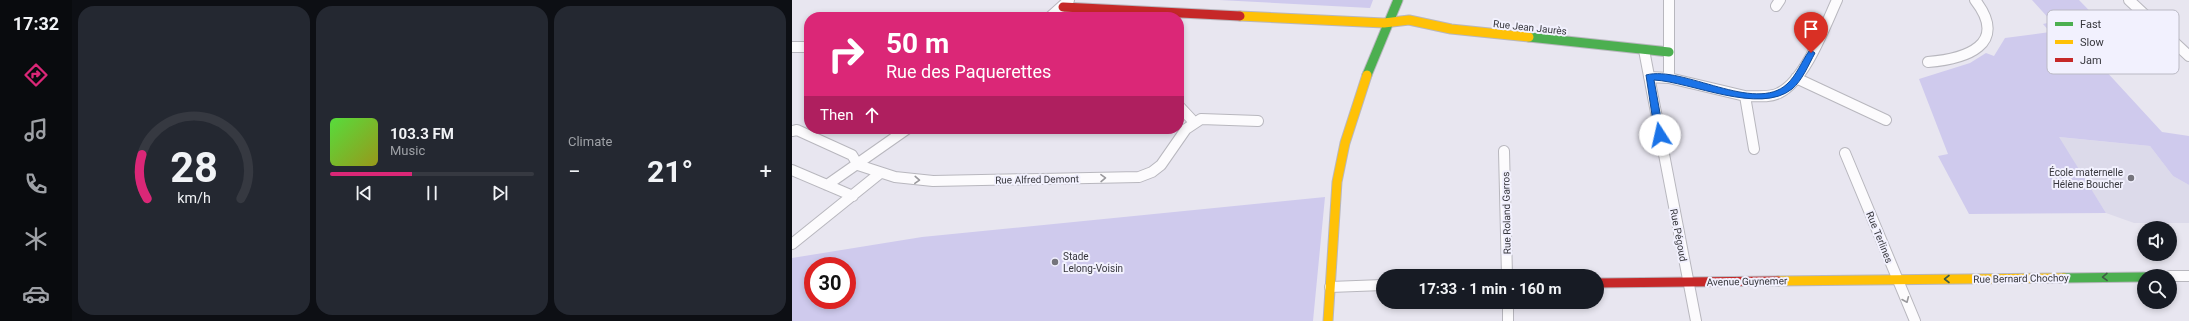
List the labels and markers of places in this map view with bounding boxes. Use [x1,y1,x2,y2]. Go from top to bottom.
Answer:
pin [1794,12,1828,53]
place label: École maternelle Hélène Boucher [2049,166,2124,190]
marker: École maternelle Hélène Boucher [2126,173,2136,183]
place label: Stade Lelong-Voisin [1063,251,1123,274]
marker: Stade Lelong-Voisin [1050,257,1060,267]

